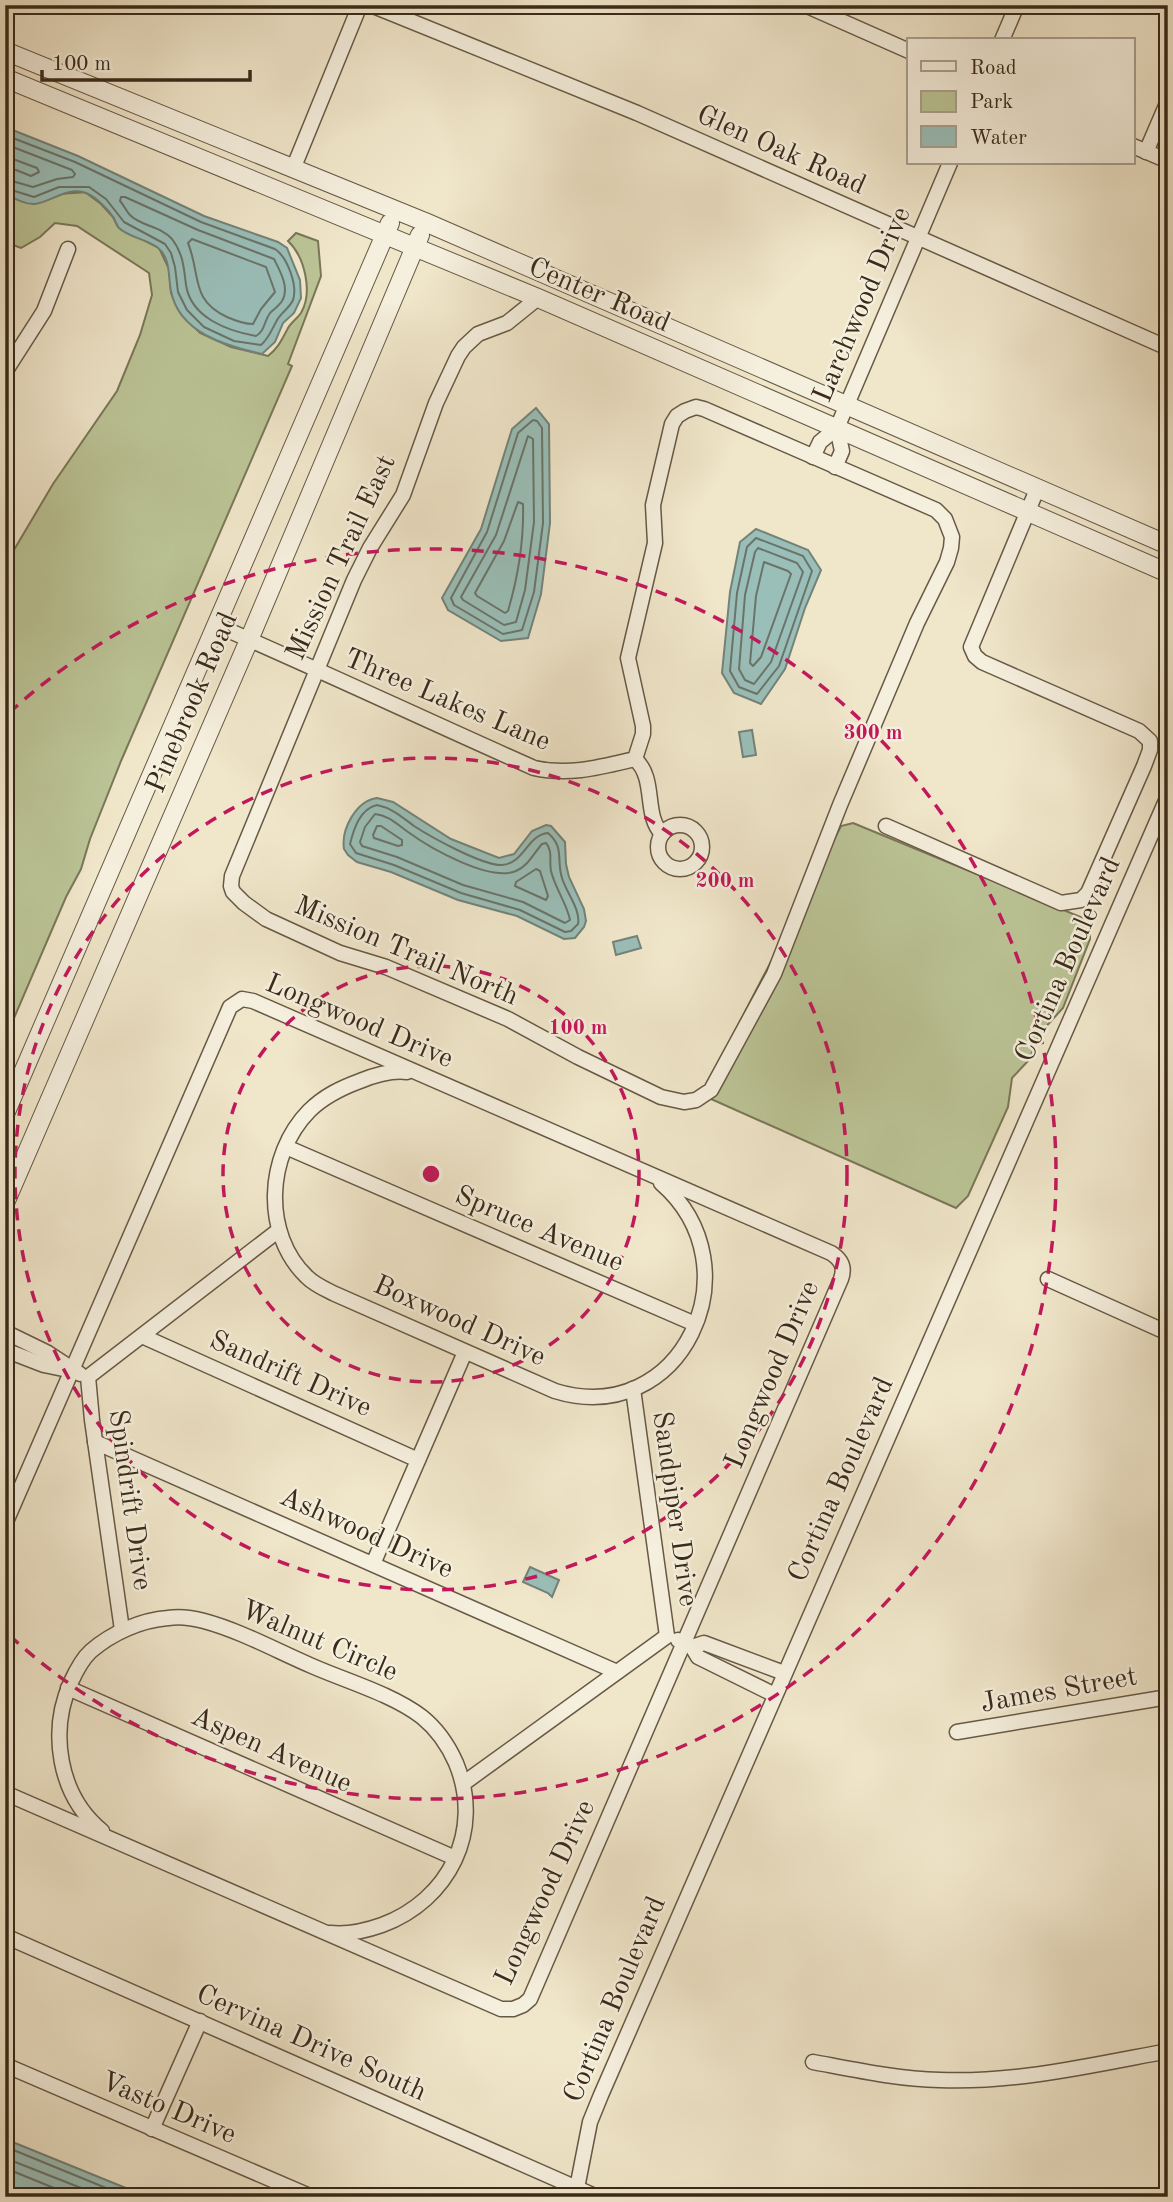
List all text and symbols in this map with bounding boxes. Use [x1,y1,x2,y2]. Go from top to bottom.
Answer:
scale bar [42,38,250,82]
legend [907,38,1134,164]
text: 100 m [52,54,111,75]
text: Road [970,58,1017,79]
text: Park [970,92,1013,113]
street label: Glen Oak Road [692,101,870,201]
text: Water [970,128,1027,149]
street label: Larchwood Drive [809,203,917,407]
street label: Center Road [524,254,674,338]
street label: Mission Trail East [282,451,402,665]
street label: Pinebrook Road [142,609,244,797]
street label: Three Lakes Lane [340,645,554,757]
text: 300 m [843,723,903,744]
street label: Cortina Boulevard [1011,853,1127,1067]
text: 200 m [695,871,755,892]
street label: Mission Trail North [290,892,522,1012]
street label: Longwood Drive [261,970,457,1074]
text: 100 m [548,1018,608,1039]
centre of rings [419,1162,443,1186]
street label: Spruce Avenue [451,1182,627,1278]
street label: Boxwood Drive [369,1272,549,1372]
street label: Longwood Drive [721,1277,825,1473]
street label: Sandrift Drive [205,1327,375,1423]
street label: Cortina Boulevard [784,1373,900,1587]
street label: Spindrift Drive [102,1408,156,1592]
street label: Sandpiper Drive [646,1410,702,1608]
street label: Ashwood Drive [275,1483,457,1585]
street label: Walnut Circle [237,1596,401,1688]
street label: James Street [979,1663,1139,1719]
street label: Aspen Avenue [186,1703,356,1799]
street label: Longwood Drive [491,1796,601,1990]
street label: Cortina Boulevard [560,1893,672,2107]
street label: Cervina Drive South [192,1981,430,2107]
street label: Vasto Drive [96,2068,240,2150]

